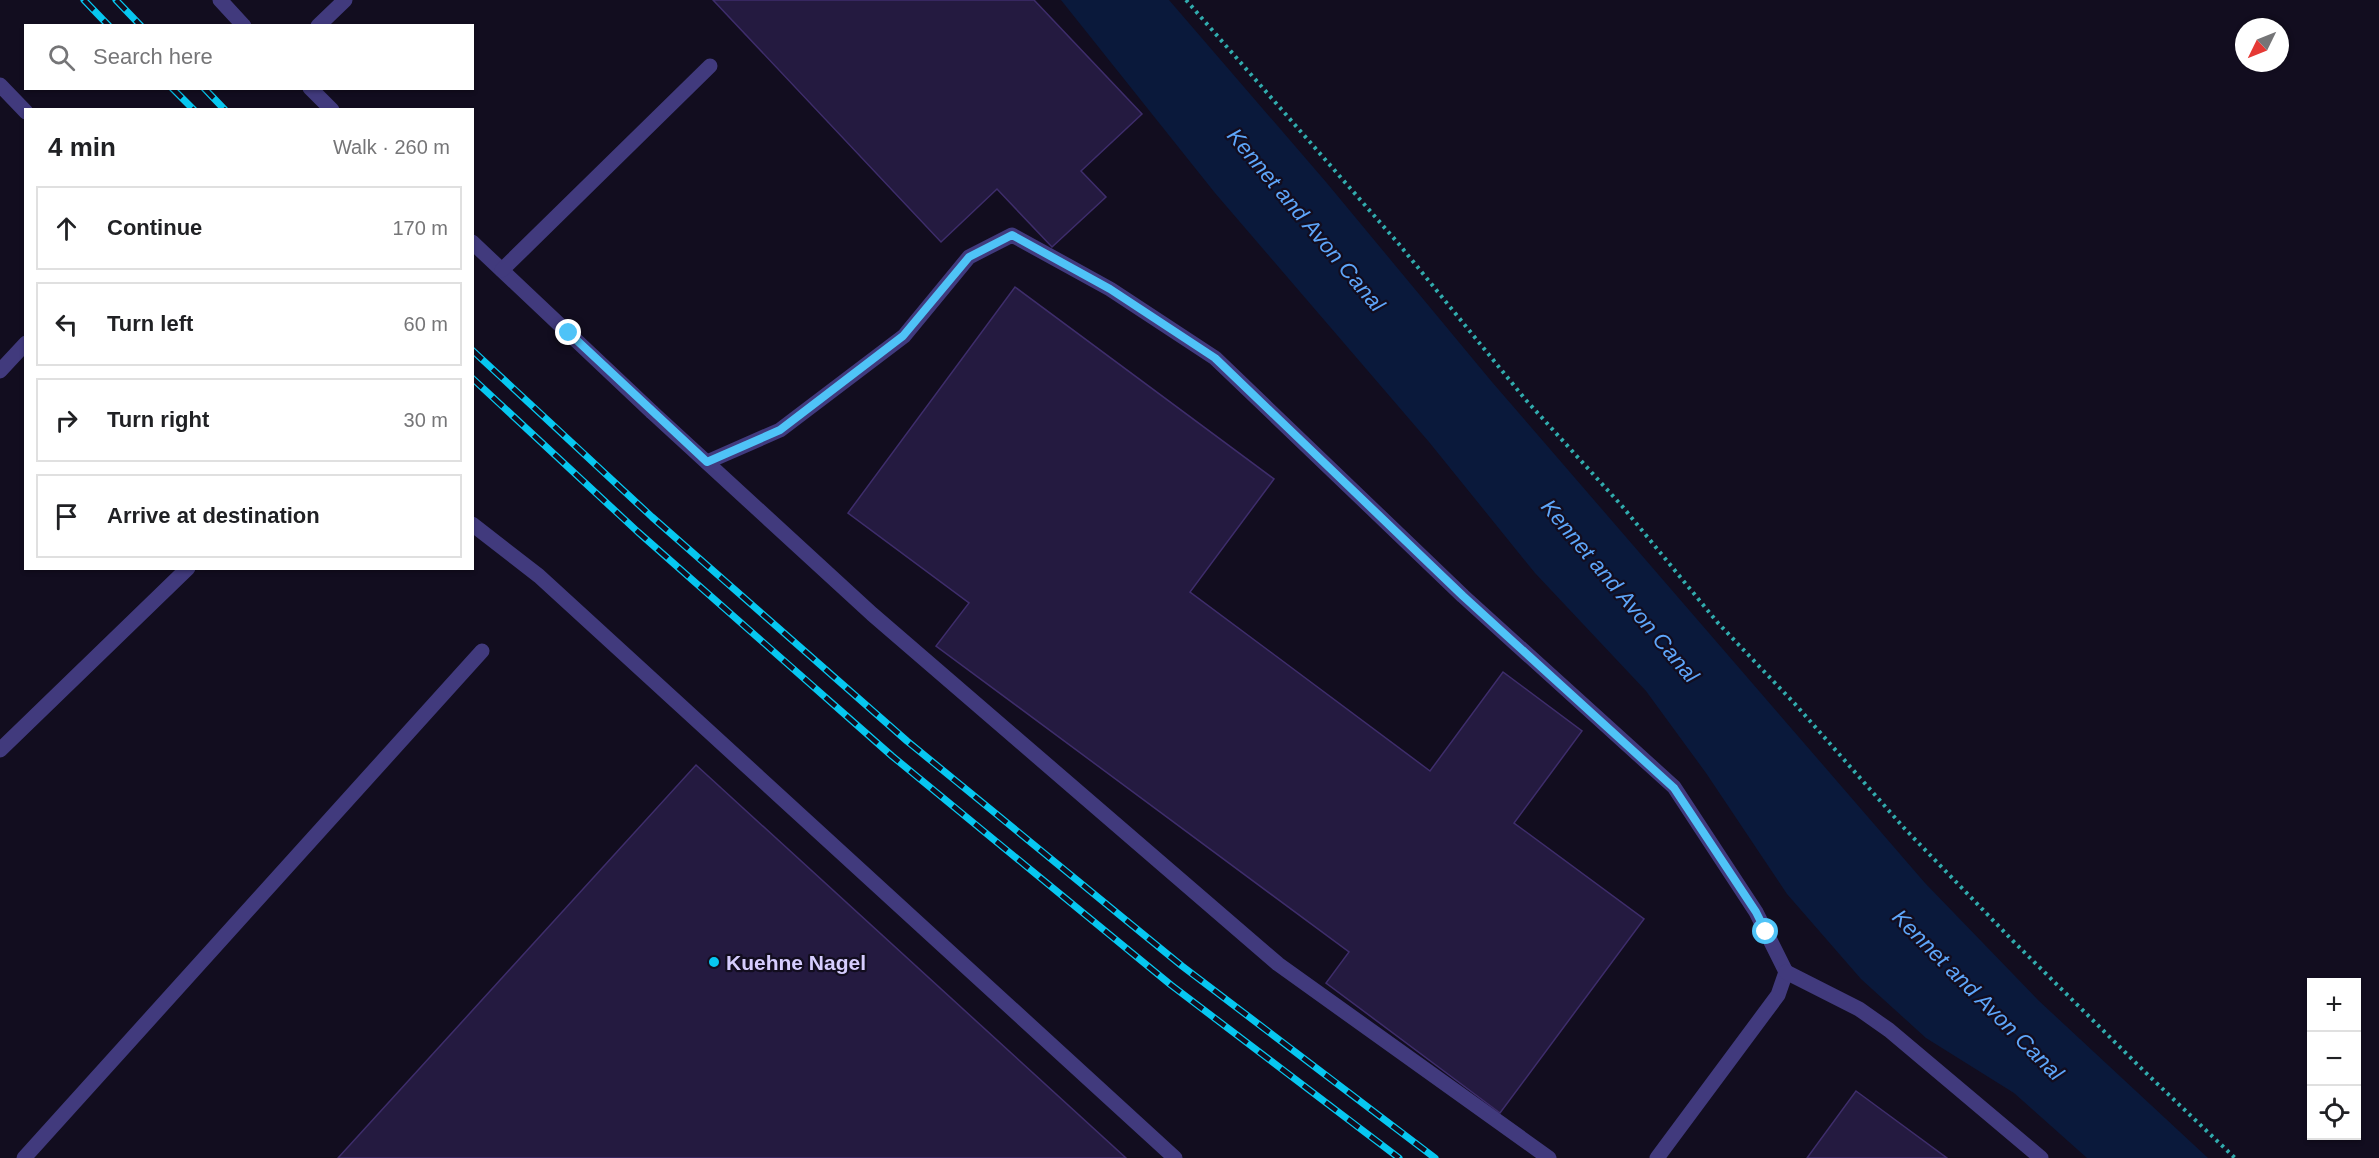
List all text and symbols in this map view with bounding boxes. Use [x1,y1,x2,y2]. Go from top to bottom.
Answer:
north arrow [2235,18,2289,72]
search box [24,24,474,90]
icon: search [45,41,78,74]
text: Search here [93,44,213,69]
water label: Kennet and Avon Canal [1222,123,1391,317]
text: 4 min [48,132,116,162]
text: Walk · 260 m [333,136,450,158]
icon: ahead [50,212,83,245]
text: Continue [107,215,202,240]
text: 170 m [392,217,448,239]
icon: left [50,308,83,341]
text: Turn left [107,311,193,336]
text: 60 m [404,313,448,335]
route end [555,319,581,345]
icon: right [50,404,83,437]
text: Turn right [107,407,209,432]
text: 30 m [404,409,448,431]
water label: Kennet and Avon Canal [1536,494,1705,688]
icon: arrive [50,500,83,533]
text: Arrive at destination [107,503,320,528]
water label: Kennet and Avon Canal [1887,904,2069,1086]
route start [1752,918,1778,944]
place label: Kuehne Nagel [726,951,866,974]
marker: Kuehne Nagel [707,955,721,969]
map controls [2307,978,2361,1140]
button: + [2307,978,2361,1032]
button: − [2307,1032,2361,1086]
button: locate [2307,1086,2361,1140]

